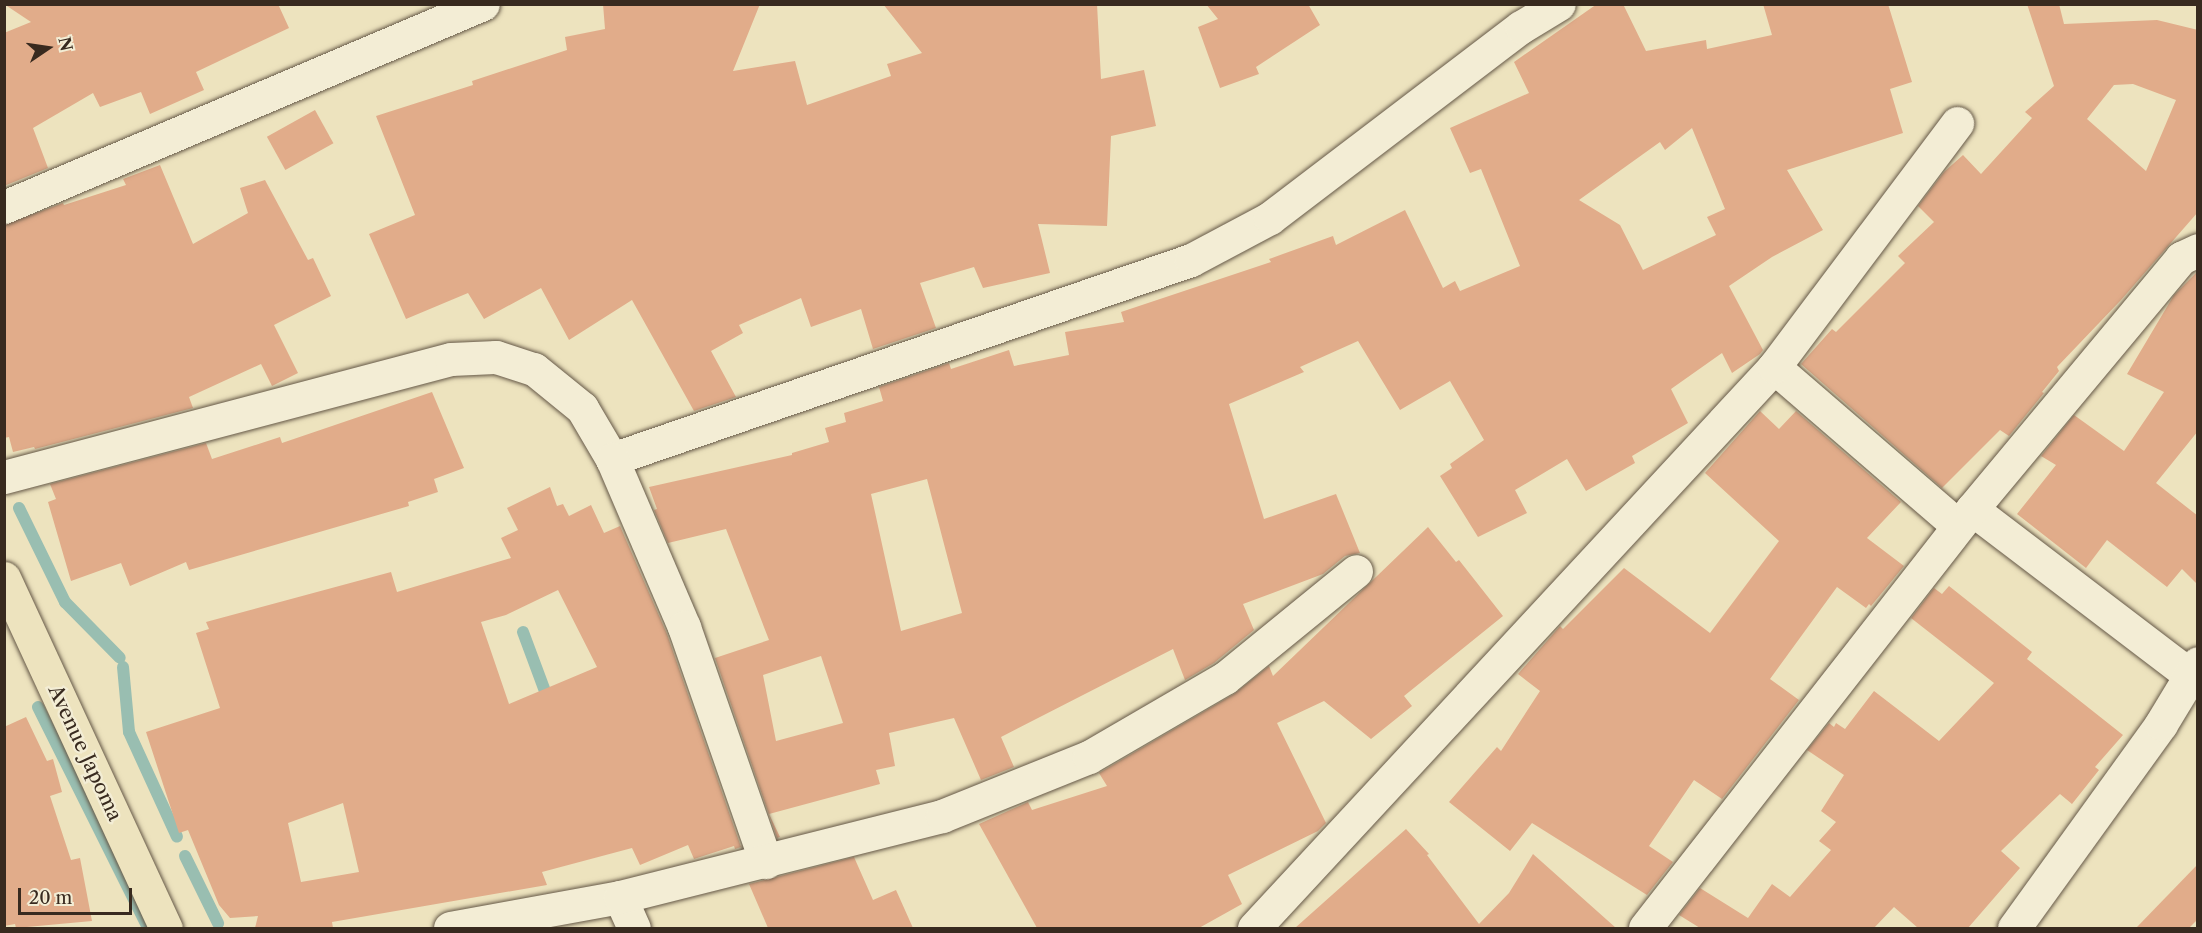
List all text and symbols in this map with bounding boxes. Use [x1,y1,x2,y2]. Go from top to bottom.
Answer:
north arrow [18,18,78,78]
text: N [54,35,77,53]
street label: Avenue Japoma [43,681,127,825]
scale bar [21,876,135,914]
text: 20 m [29,887,72,909]

